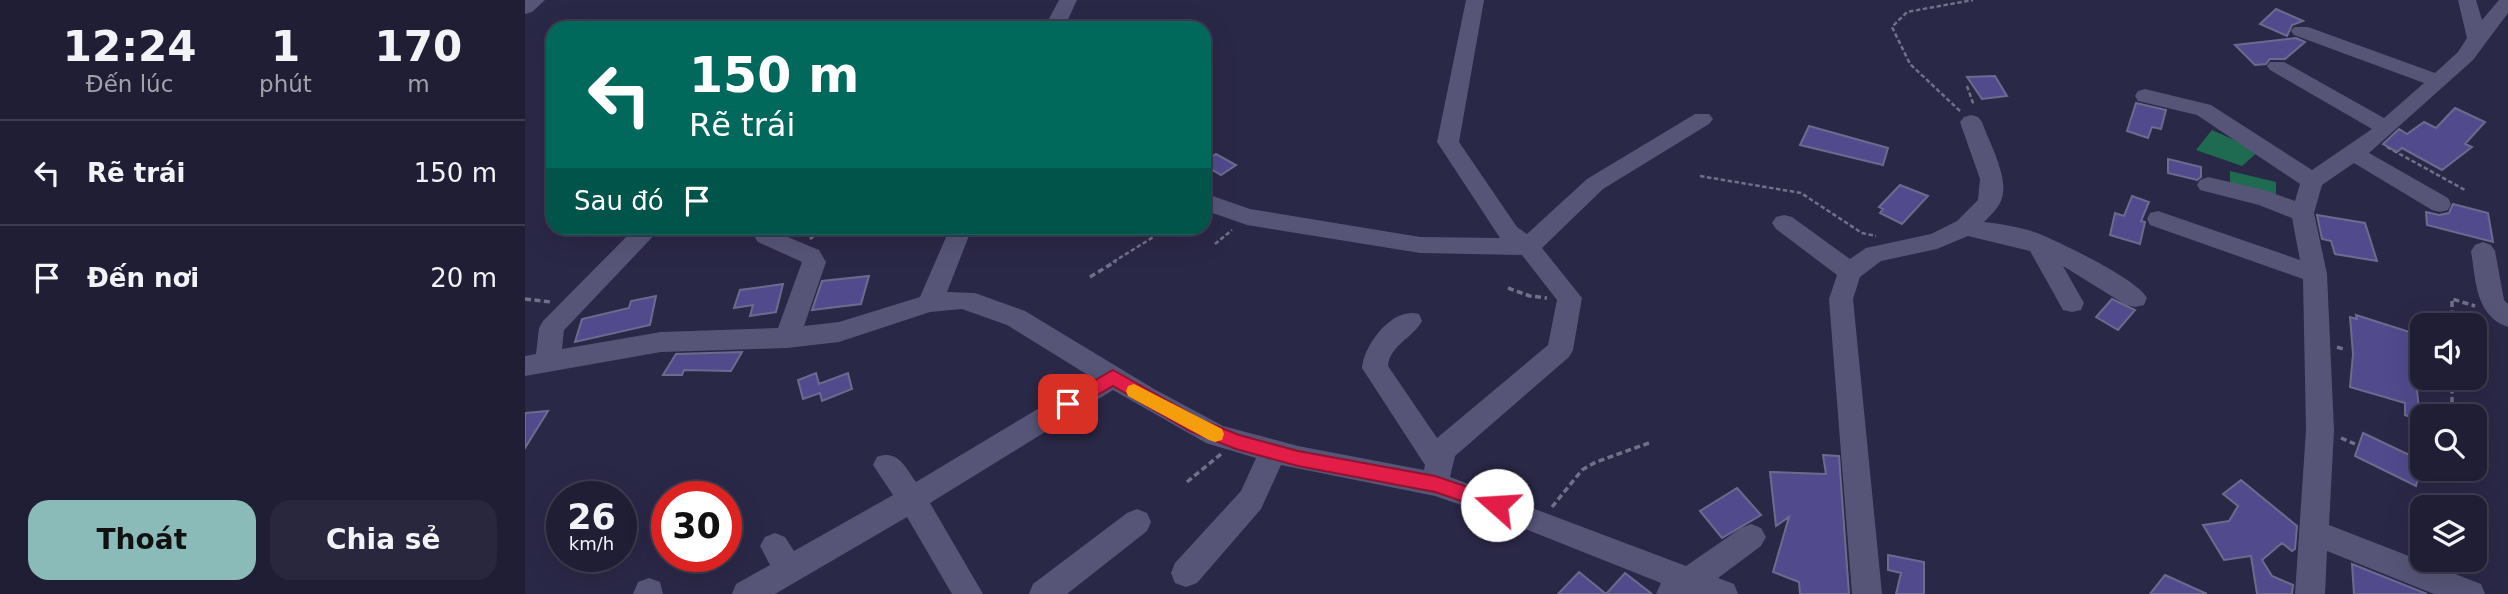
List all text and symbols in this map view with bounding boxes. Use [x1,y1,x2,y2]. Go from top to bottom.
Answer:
text: 12:24 [63,22,196,71]
text: 1 [271,22,300,71]
text: 170 [375,22,462,71]
text: 150 m [689,47,859,104]
icon: left [574,49,665,140]
text: Đến lúc [86,71,173,97]
text: phút [259,71,312,97]
text: m [407,71,430,97]
text: Rẽ trái [689,106,795,144]
icon: left [28,154,66,192]
text: Rẽ trái [87,158,185,188]
text: 150 m [414,158,497,188]
icon: arrive [678,182,716,220]
text: Sau đó [574,186,664,216]
icon: arrive [28,259,66,297]
text: Đến nơi [87,263,199,293]
text: 20 m [430,263,497,293]
map controls [2410,313,2487,572]
button: sound [2410,313,2487,390]
pin [1038,374,1098,434]
icon: arrive [1049,385,1087,423]
button: search [2410,404,2487,481]
position arrow [1460,468,1534,542]
speed limit sign: 30 [651,481,742,572]
button: layers [2410,495,2487,572]
text: 26 [567,497,616,537]
button: Thoát [28,500,256,580]
button: Chia sẻ [270,500,497,580]
text: km/h [569,533,614,554]

